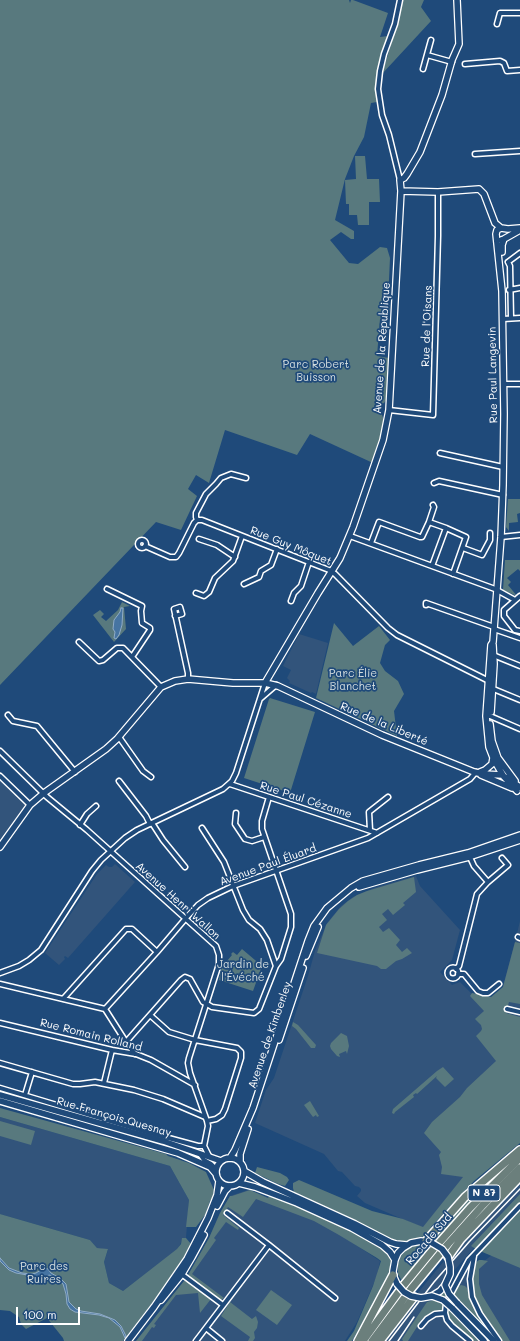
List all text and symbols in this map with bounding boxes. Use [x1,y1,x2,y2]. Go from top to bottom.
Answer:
street label: Avenue de la République [371,282,393,414]
street label: Rue de l'Oisans [419,285,435,367]
street label: Rue Paul Langevin [486,327,500,423]
park label: Parc Robert Buisson [283,358,349,384]
street label: Rue Guy Môquet [248,524,334,568]
park label: Parc Élie Blanchet [329,667,377,693]
street label: Rue de la Liberté [338,700,430,748]
street label: Rue Paul Cézanne [258,779,354,821]
street label: Avenue Paul Éluard [218,841,318,889]
street label: Avenue Henri Wallon [133,859,223,943]
park label: Jardin de l'Évéché [217,958,269,984]
street label: Avenue de Kimberley [245,980,295,1090]
street label: Rue Romain Rolland [39,1016,143,1054]
street label: Rue François Quesnay [55,1094,173,1140]
road number: N 87 [468,1185,500,1201]
street label: Rocade Sud [403,1211,455,1267]
park label: Parc des Ruires [20,1260,68,1286]
scale bar [18,1299,82,1325]
text: 100 m [23,1306,57,1322]

